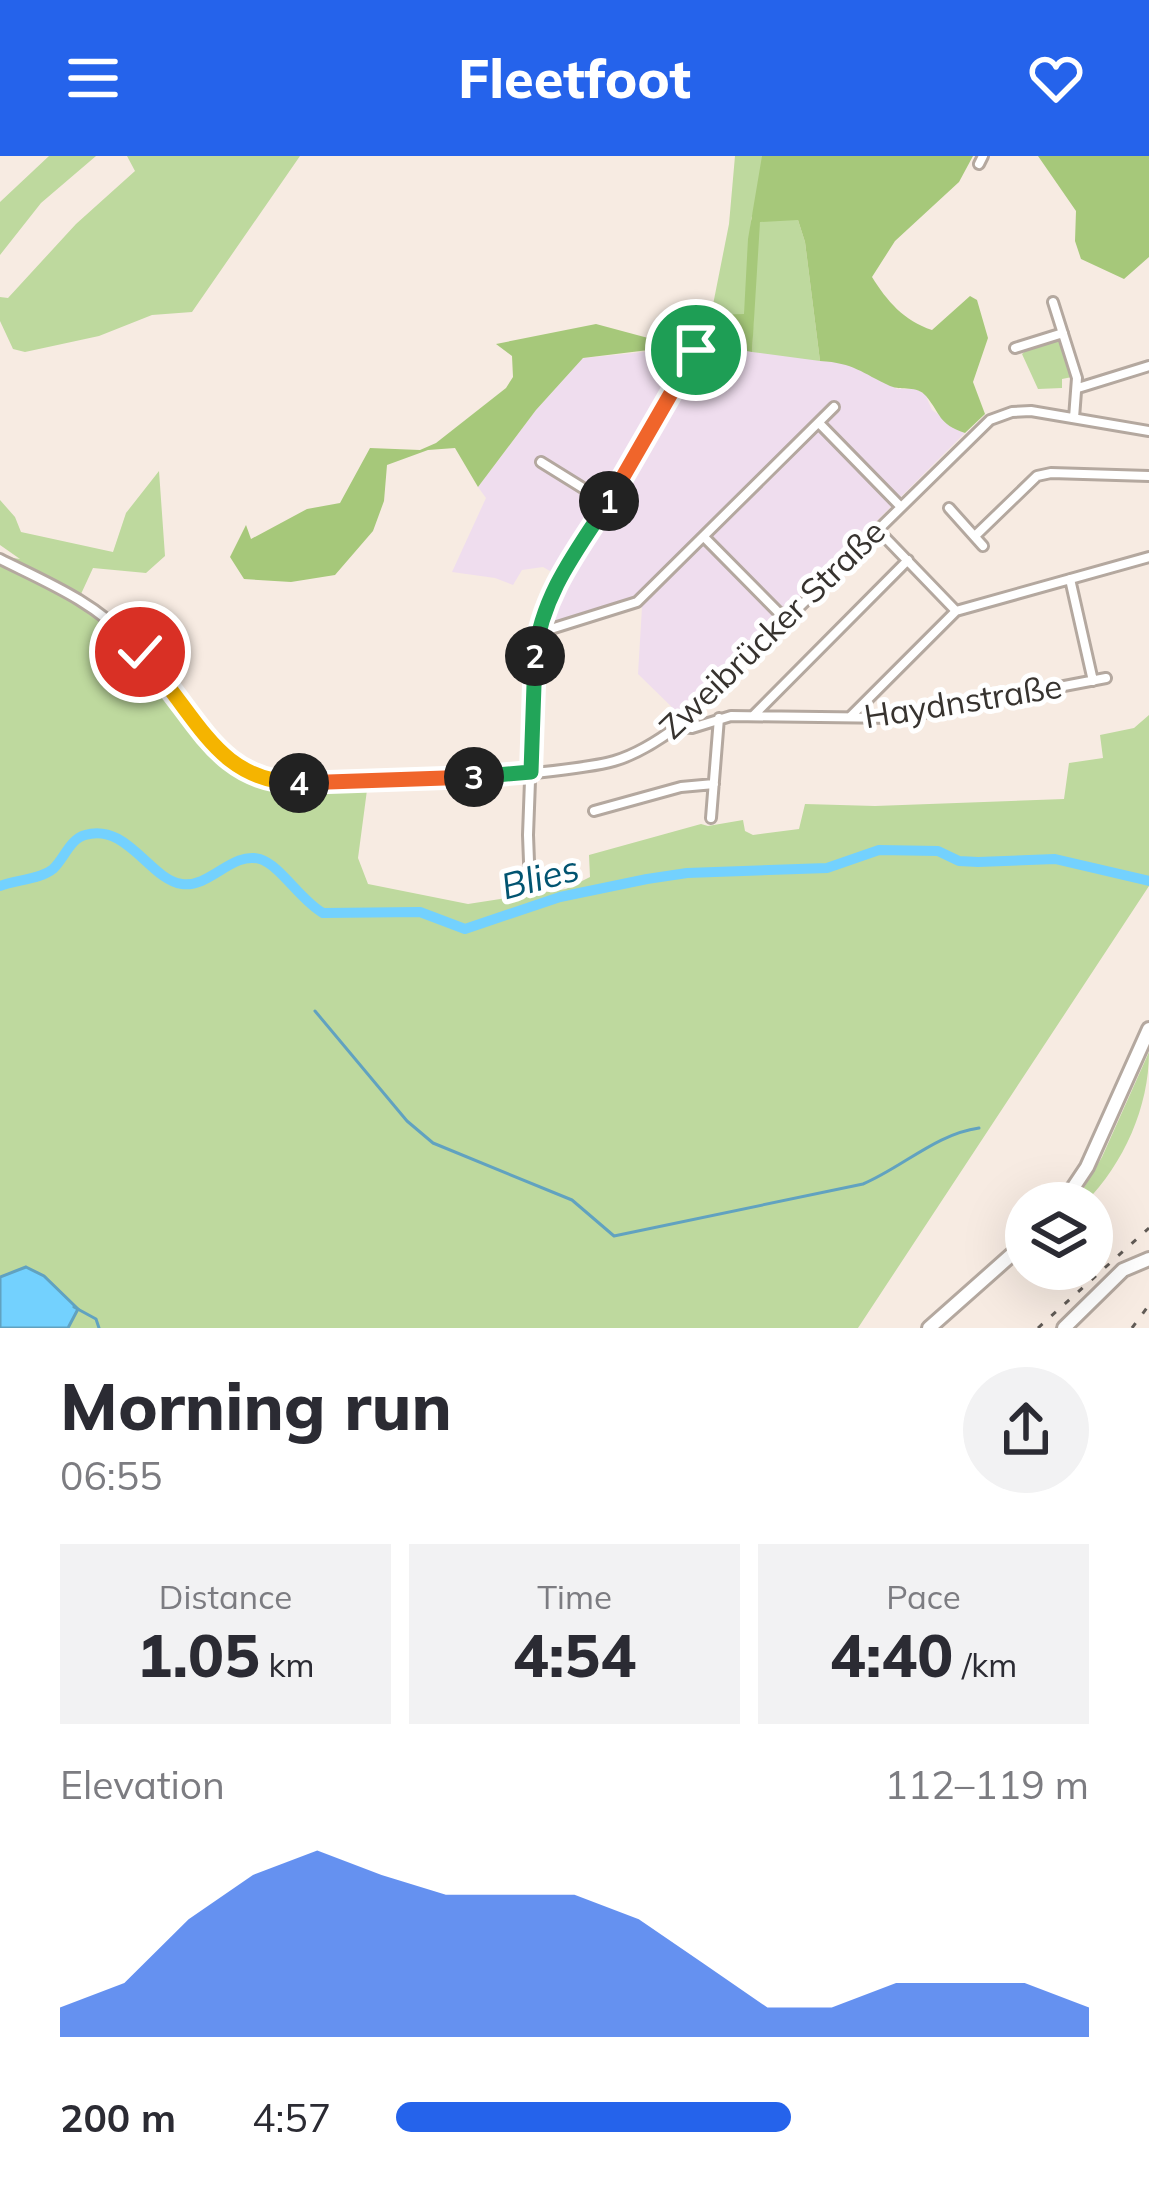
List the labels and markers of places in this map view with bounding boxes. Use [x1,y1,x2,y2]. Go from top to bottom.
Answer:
pin [645,299,747,401]
pin: 1 [579,471,639,531]
pin [89,601,191,703]
pin: 2 [505,626,565,686]
pin: 3 [444,747,504,807]
pin: 4 [269,753,329,813]

